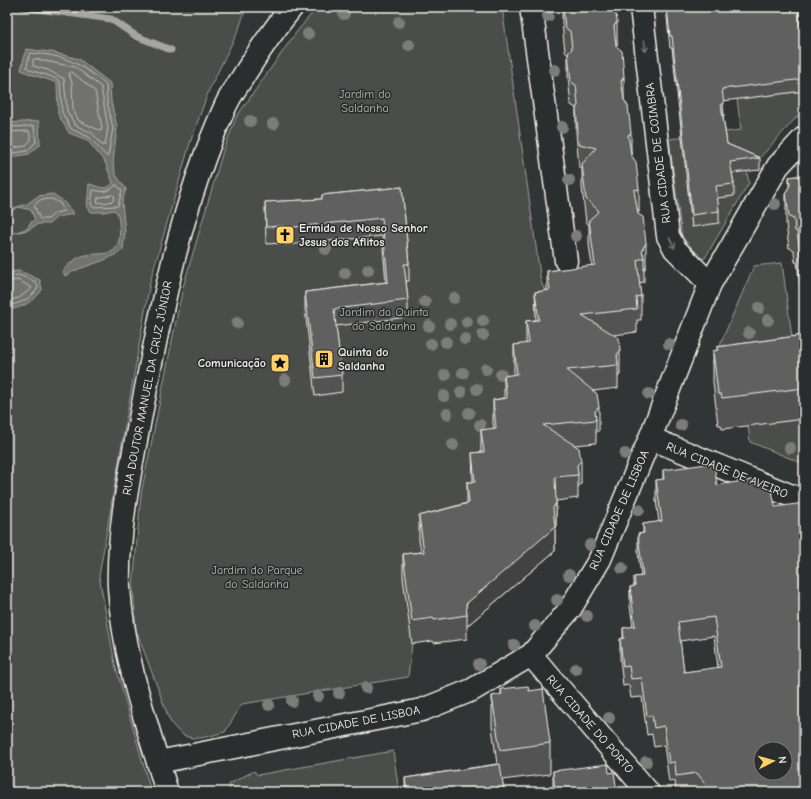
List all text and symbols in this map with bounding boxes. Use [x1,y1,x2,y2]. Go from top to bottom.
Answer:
one-way arrow [641,39,649,52]
street label: RUA CIDADE DE COIMBRA [642,82,674,224]
park label: Jardim do Saldanha [339,87,391,115]
place label: Ermida de Nosso Senhor Jesus dos Aflitos [299,221,428,249]
church icon: Ermida de Nosso Senhor Jesus dos Aflitos [274,224,296,246]
one-way arrow [669,237,676,249]
street label: RUA DOUTOR MANUEL DA CRUZ JÚNIOR [119,280,175,496]
park label: Jardim da Quinta do Saldanha [340,305,428,333]
place label: Quinta do Saldanha [338,345,388,373]
building icon: Quinta do Saldanha [313,348,335,370]
place icon: Comunicação [269,352,291,374]
place label: Comunicação [198,356,266,370]
street label: RUA CIDADE DE AVEIRO [664,439,790,501]
street label: RUA CIDADE DE LISBOA [586,448,652,572]
park label: Jardim do Parque do Saldanha [211,563,303,591]
street label: RUA CIDADE DO PORTO [543,672,637,776]
street label: RUA CIDADE DE LISBOA [291,703,421,741]
north arrow [753,741,793,781]
text: N [776,756,789,764]

